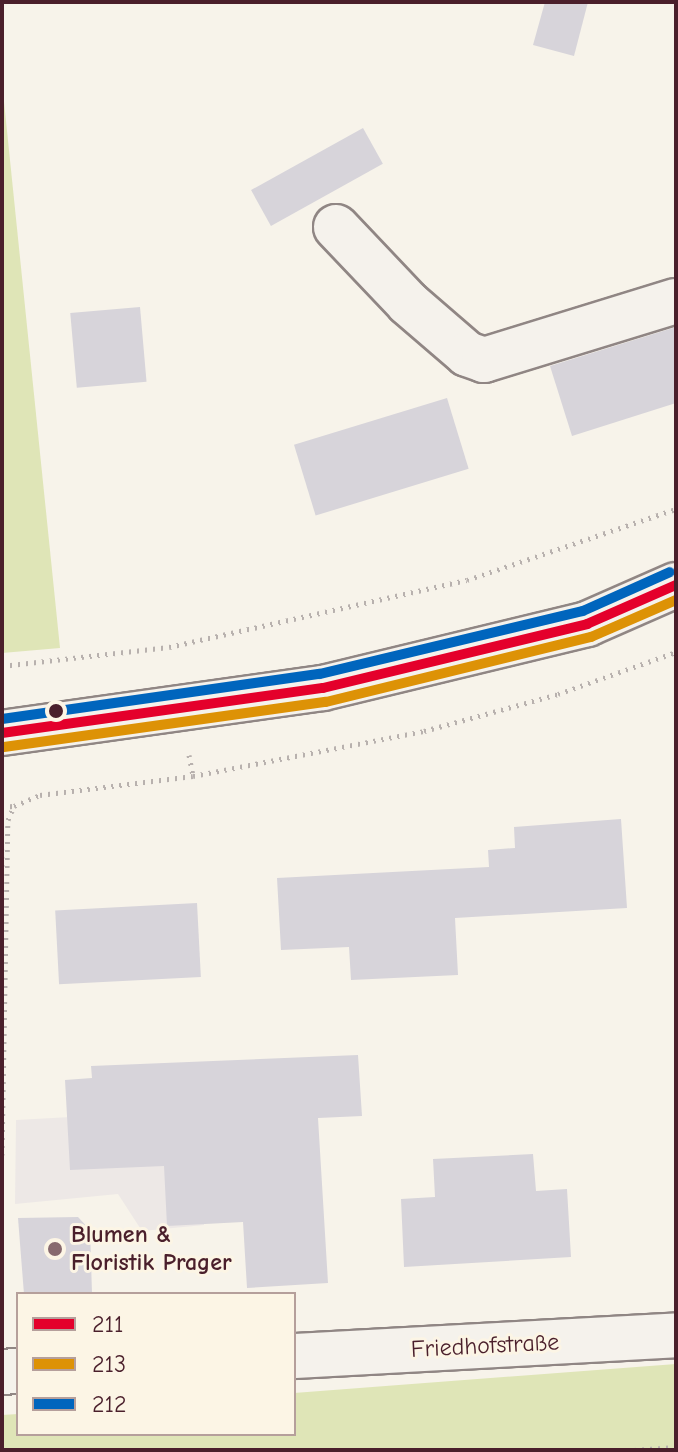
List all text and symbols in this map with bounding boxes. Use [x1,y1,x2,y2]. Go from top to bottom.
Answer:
unlabelled marker [48,703,64,719]
place label: Blumen & Floristik Prager [71,1221,232,1277]
marker: Blumen & Floristik Prager [46,1240,64,1258]
legend [16,1292,296,1436]
text: 211 [92,1310,124,1338]
street label: Friedhofstraße [410,1328,560,1364]
text: 213 [92,1350,126,1378]
text: 212 [92,1390,127,1418]

